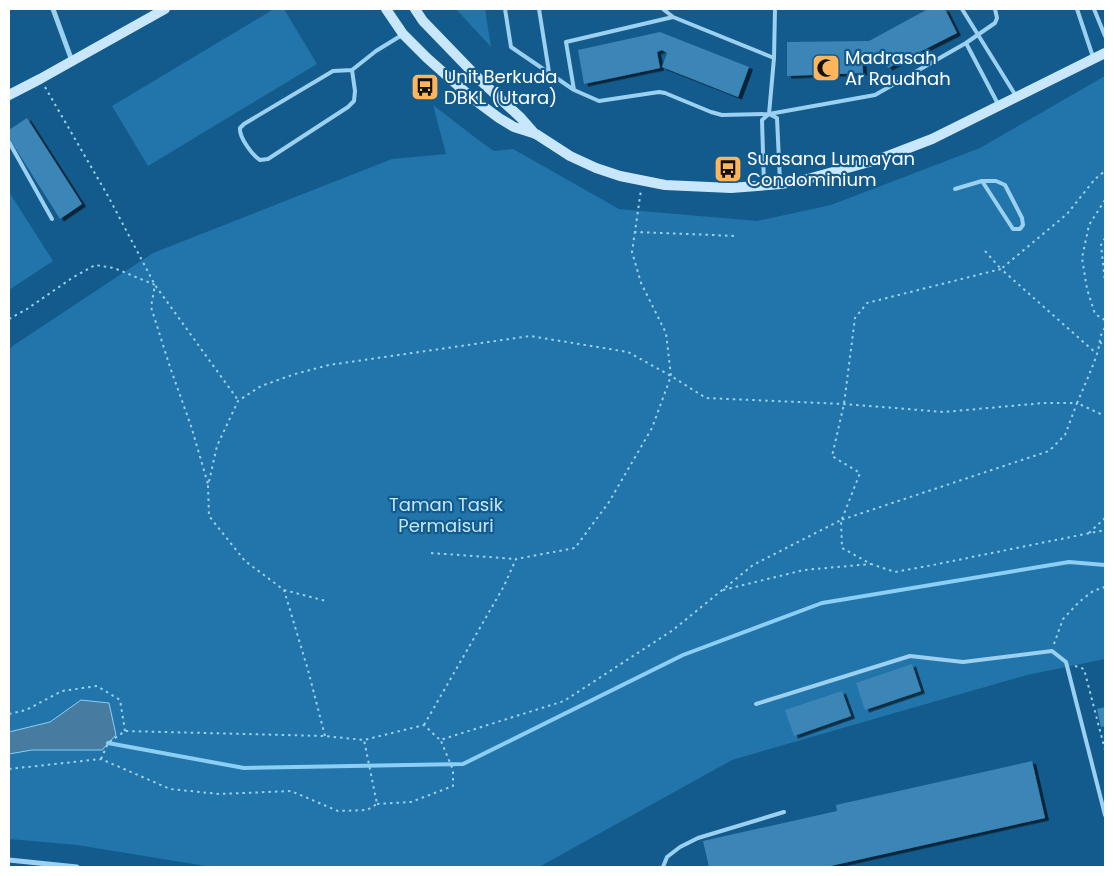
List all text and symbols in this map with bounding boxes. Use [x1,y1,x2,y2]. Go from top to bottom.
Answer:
place label: Madrasah Ar Raudhah [845,45,951,91]
mosque icon: Madrasah Ar Raudhah [811,53,841,83]
place label: Unit Berkuda DBKL (Utara) [444,64,558,110]
bus stop icon: Unit Berkuda DBKL (Utara) [410,72,440,102]
place label: Suasana Lumayan Condominium [747,146,915,192]
bus stop icon: Suasana Lumayan Condominium [713,154,743,184]
park label: Taman Tasik Permaisuri [389,492,504,538]

